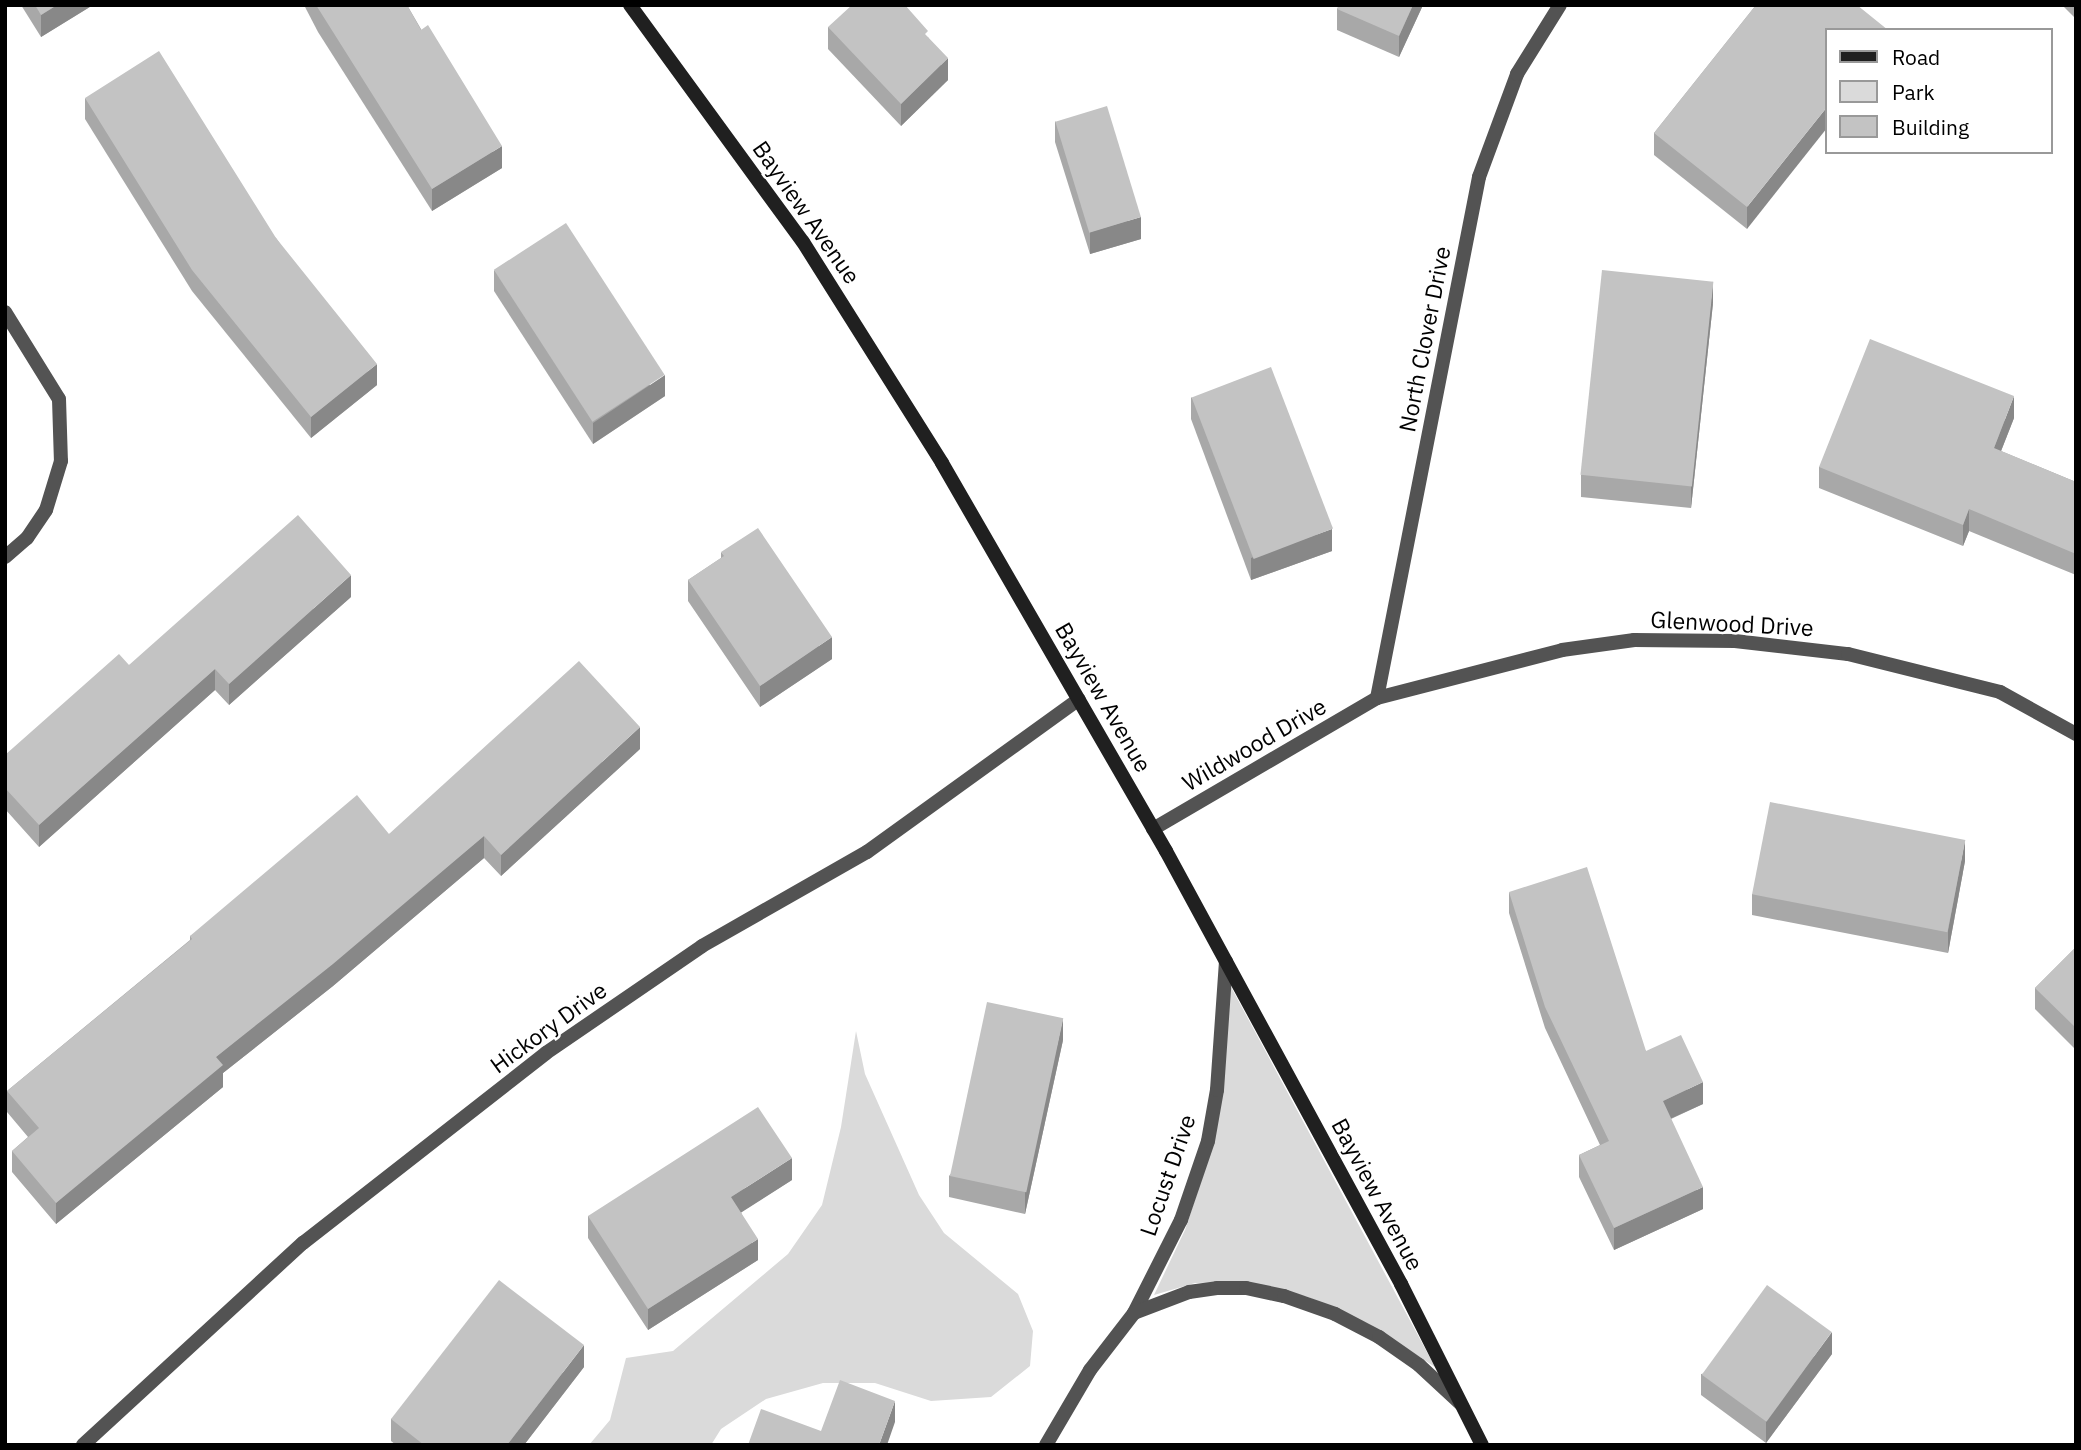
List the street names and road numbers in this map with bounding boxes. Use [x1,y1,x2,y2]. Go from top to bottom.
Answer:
street label: Bayview Avenue [747,135,867,289]
street label: North Clover Drive [1392,244,1456,434]
street label: Glenwood Drive [1650,605,1814,641]
street label: Bayview Avenue [1050,617,1158,777]
street label: Wildwood Drive [1177,692,1331,796]
street label: Hickory Drive [484,976,612,1078]
street label: Locust Drive [1133,1111,1201,1239]
street label: Bayview Avenue [1326,1113,1430,1275]

